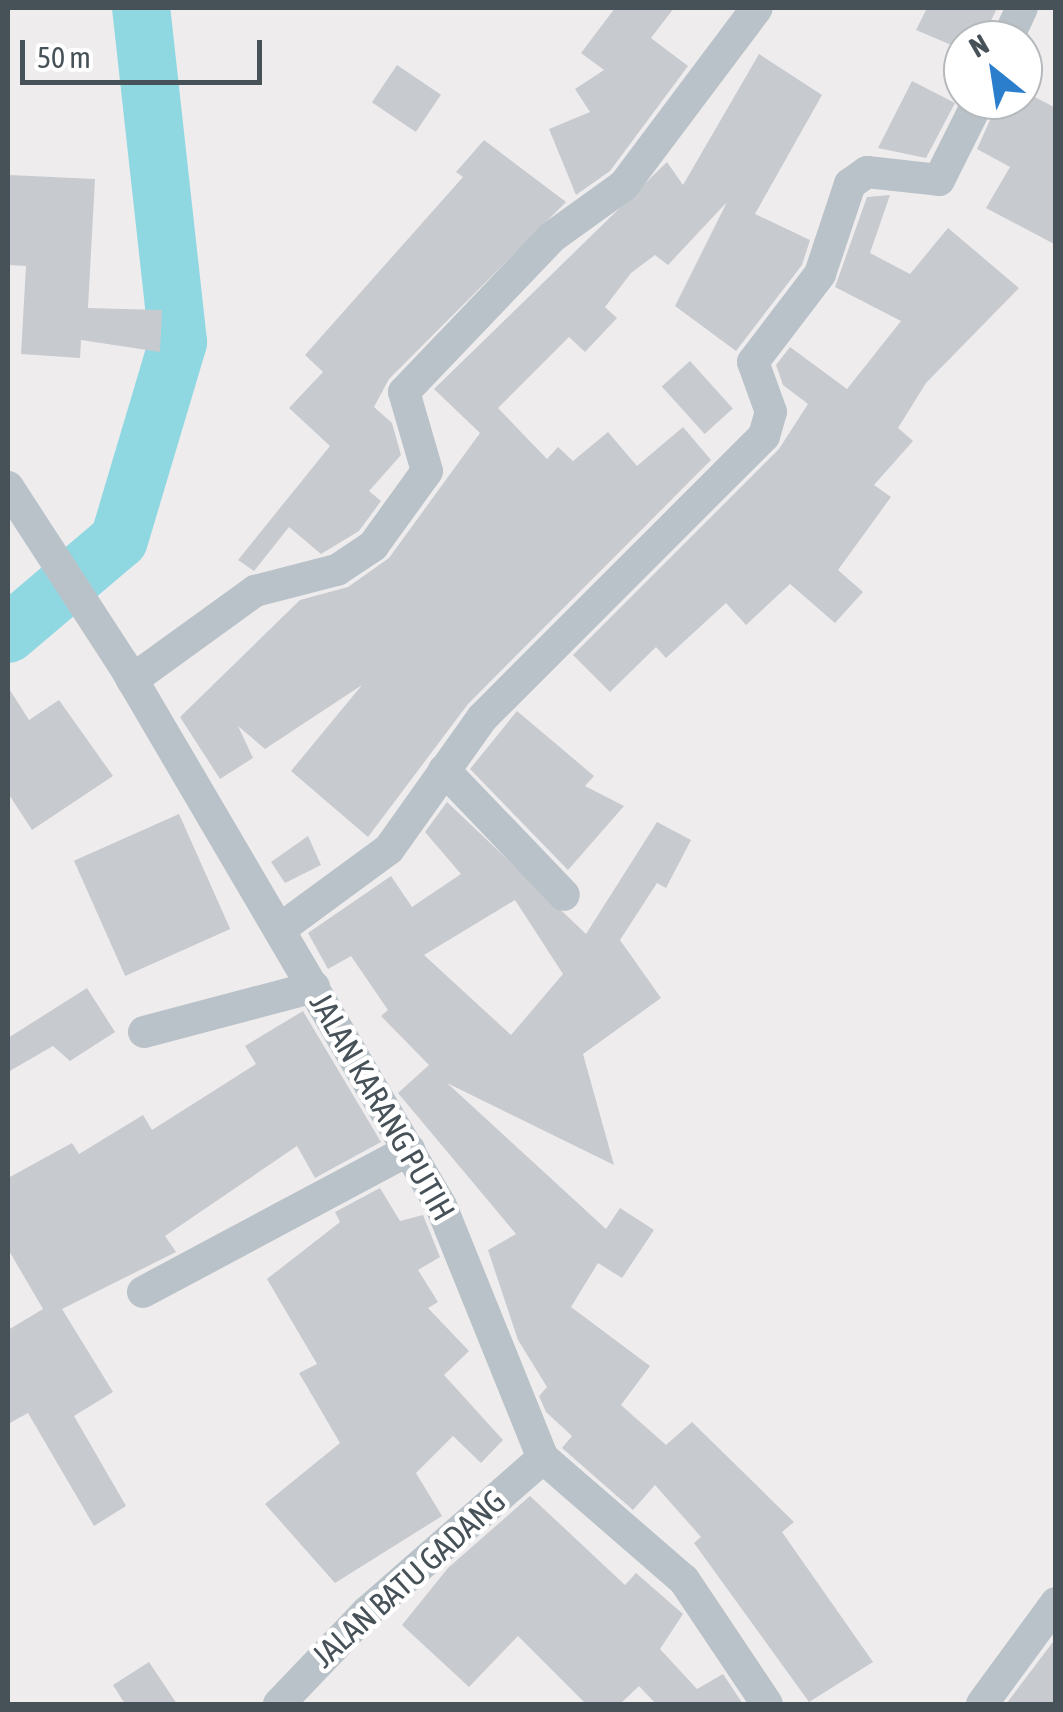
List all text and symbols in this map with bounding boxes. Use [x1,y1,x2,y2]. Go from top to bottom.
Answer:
scale bar [25,20,268,82]
north arrow [943,20,1043,120]
text: N [964,28,994,64]
text: 50 m [37,40,91,74]
street label: JALAN KARANG PUTIH [301,987,463,1227]
street label: JALAN BATU GADANG [305,1482,513,1676]

